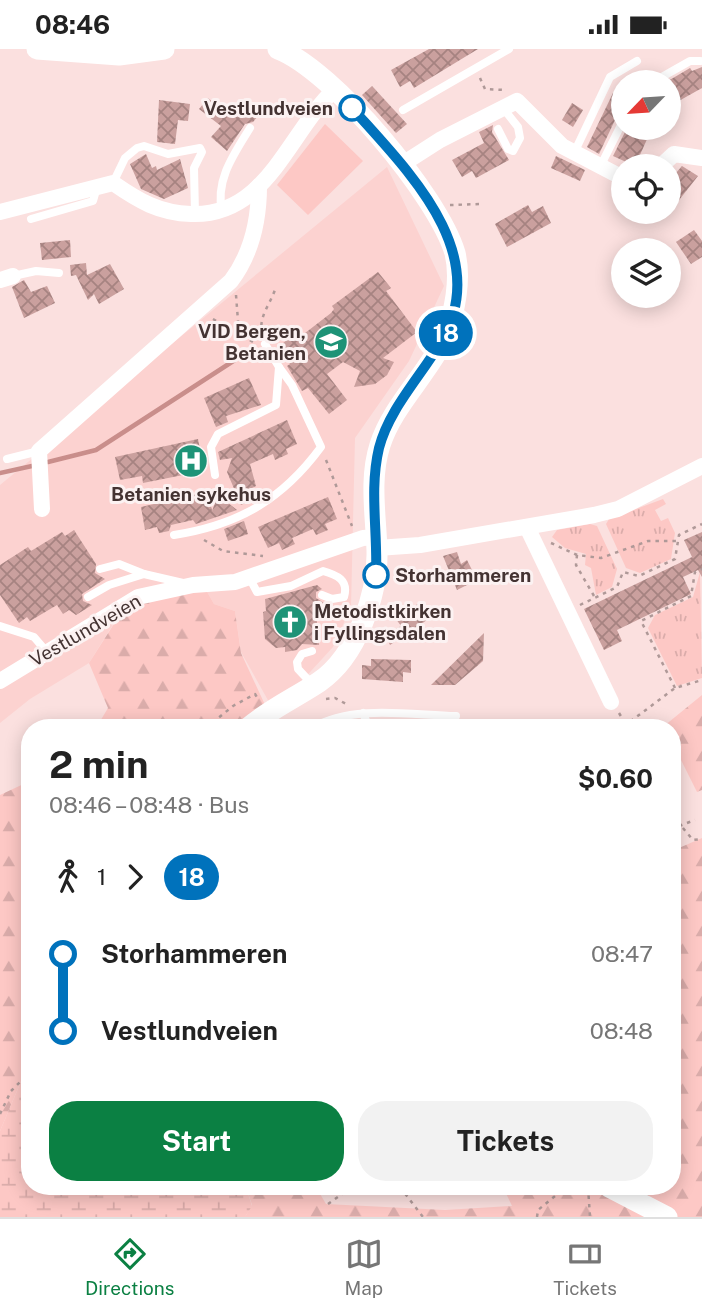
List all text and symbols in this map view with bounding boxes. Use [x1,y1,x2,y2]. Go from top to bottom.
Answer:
text: 08:46 [35,9,110,40]
north arrow [611,70,681,140]
map controls [611,70,681,308]
marker: Vestlundveien [339,95,365,121]
place label: Vestlundveien [204,97,333,119]
button: locate [611,154,681,224]
button: layers [611,238,681,308]
line badge: 18 [414,310,478,356]
text: 18 [433,319,459,347]
place label: VID Bergen, Betanien [198,320,306,364]
school or university icon: VID Bergen, Betanien [312,323,350,361]
hospital icon: Betanien sykehus [172,442,210,480]
place label: Betanien sykehus [111,483,271,505]
marker: Storhammeren [363,562,389,588]
place label: Storhammeren [395,564,531,586]
street label: Vestlundveien [25,589,145,671]
place label: Metodistkirken i Fyllingsdalen [314,600,452,644]
church icon: Metodistkirken i Fyllingsdalen [271,603,309,641]
text: 2 min [49,742,149,787]
text: $0.60 [578,763,653,794]
text: 08:46 – 08:48 · Bus [49,791,249,818]
icon: walk [49,858,87,896]
icon: forward [116,858,154,896]
text: 1 [97,863,106,890]
text: 18 [178,863,205,891]
text: Storhammeren [101,938,287,969]
text: 08:47 [591,940,653,967]
text: Vestlundveien [101,1015,278,1046]
text: 08:48 [590,1017,653,1044]
button: Start [49,1101,344,1181]
button: Tickets [358,1101,653,1181]
tab: Directions [85,1235,174,1299]
tab: Map [344,1235,383,1299]
tab: Tickets [553,1235,617,1299]

